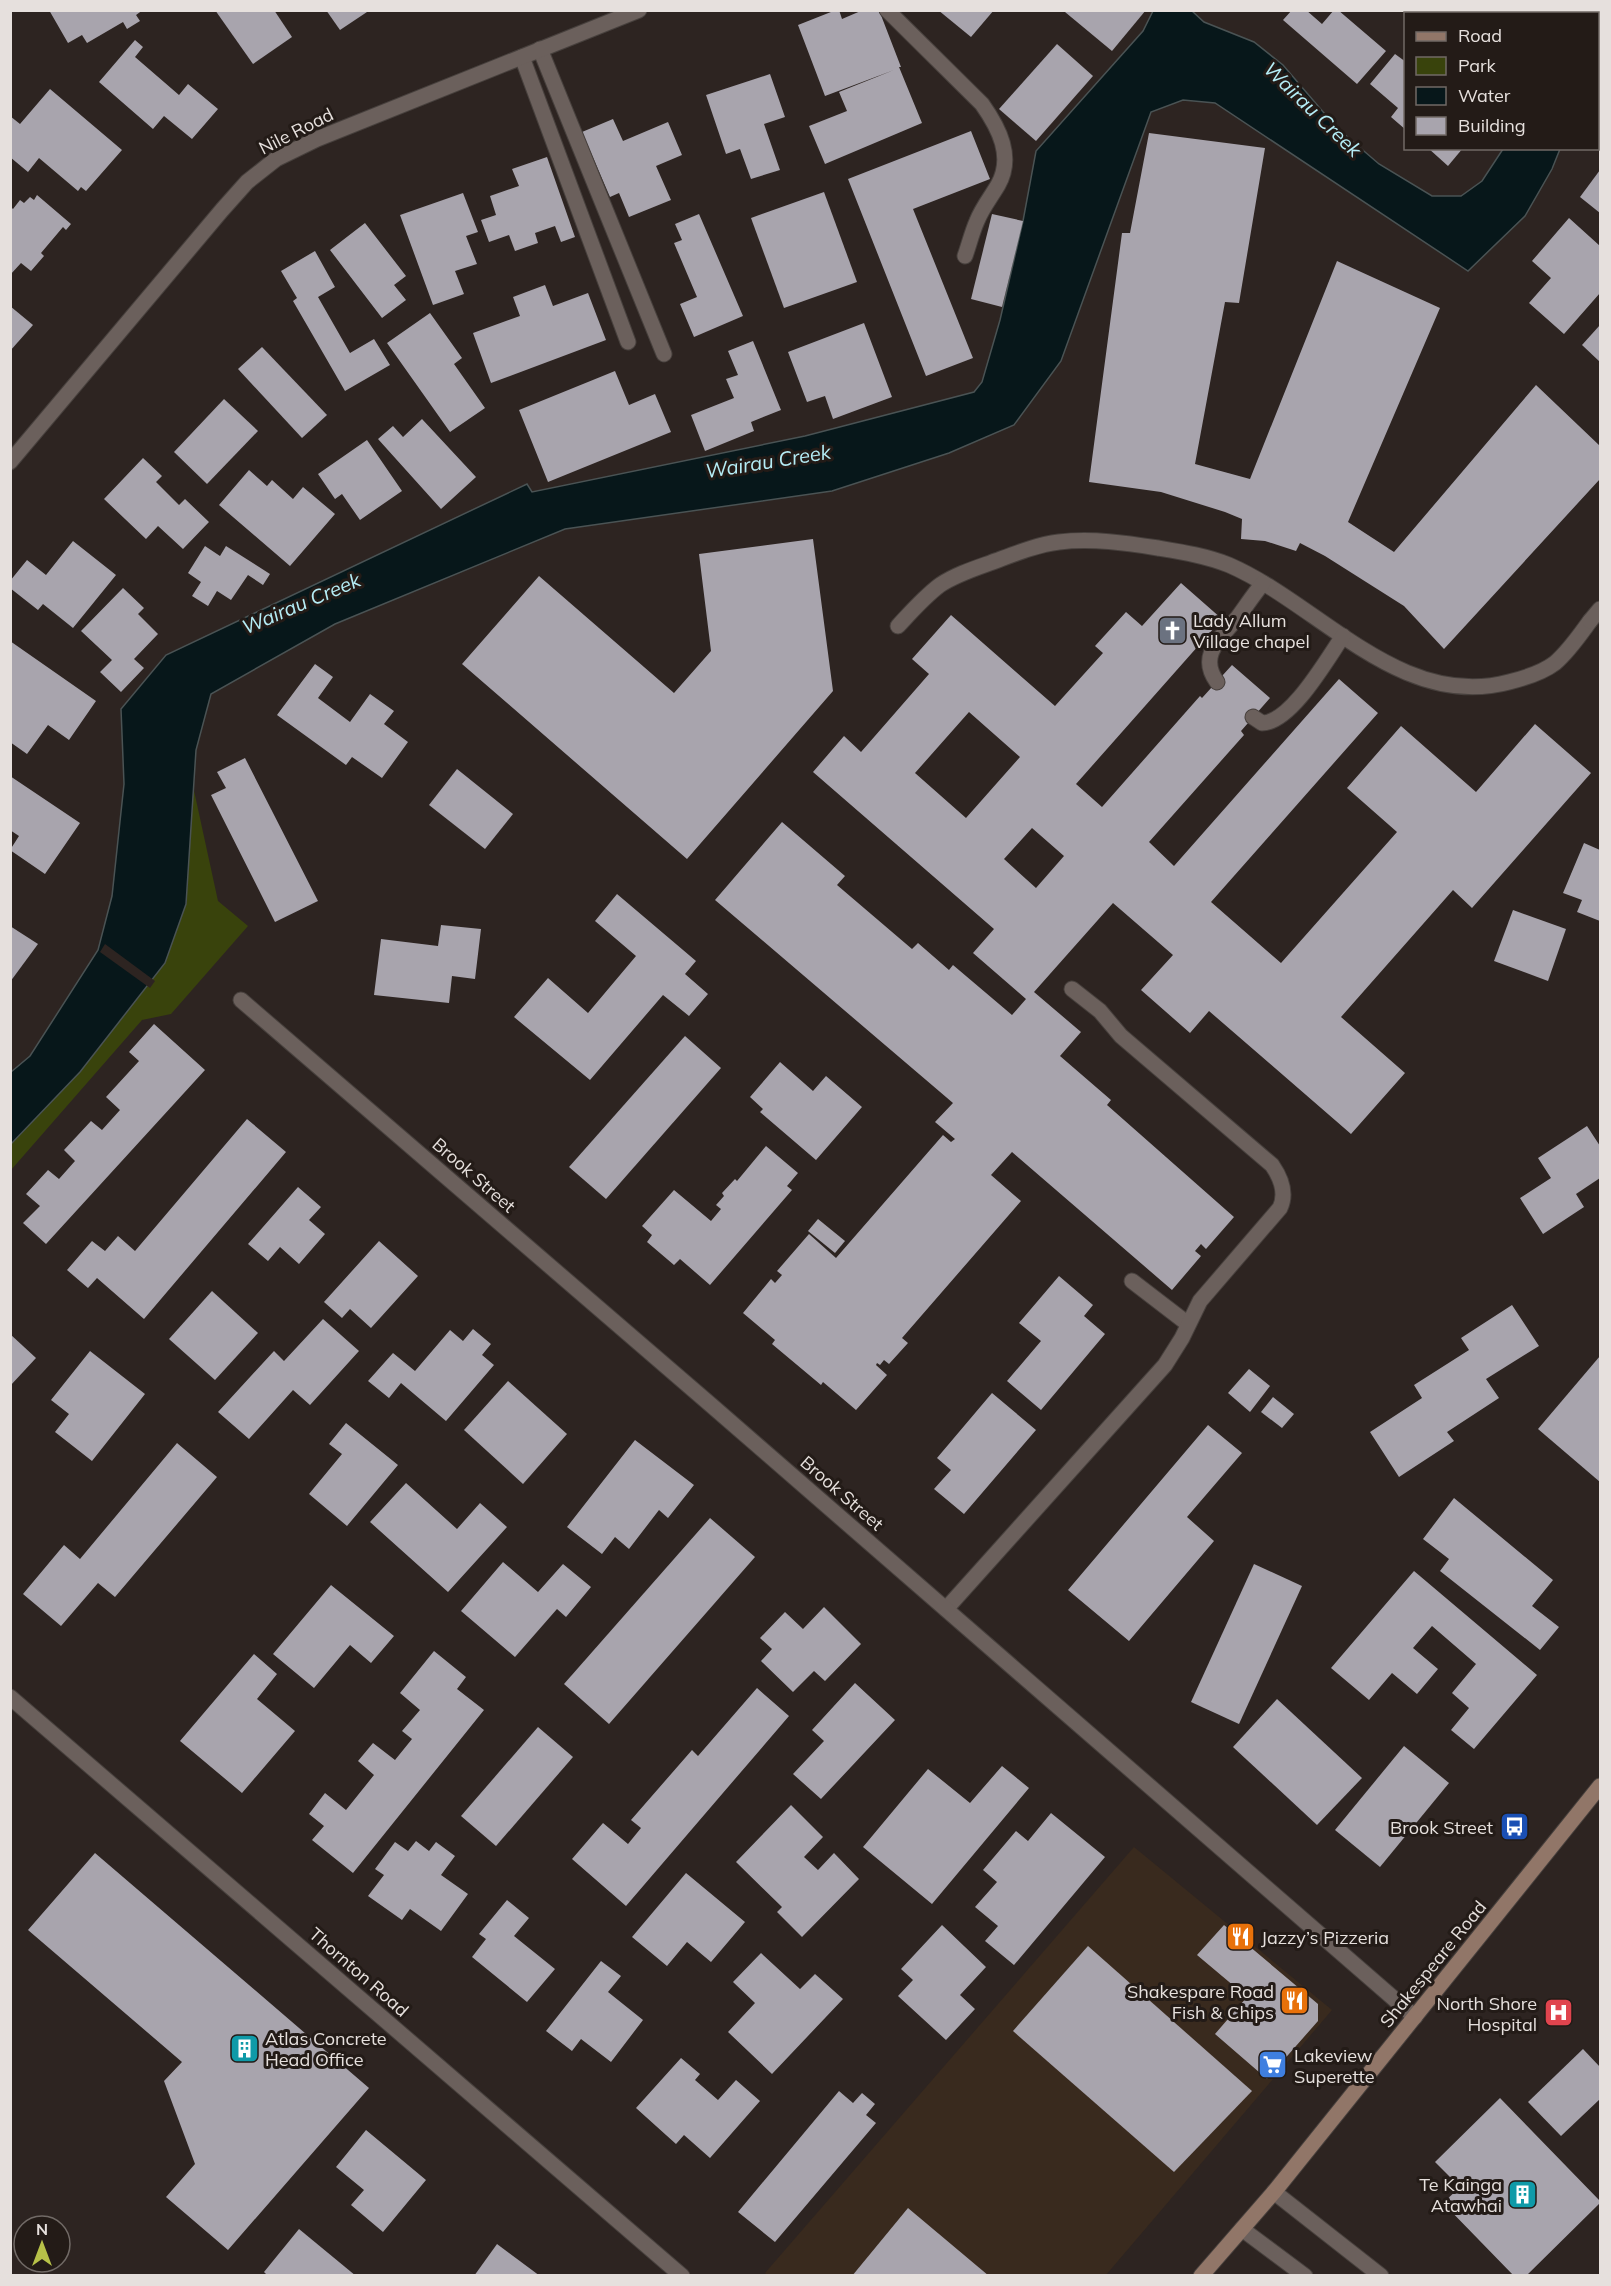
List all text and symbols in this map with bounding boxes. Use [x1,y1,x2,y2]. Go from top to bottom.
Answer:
legend [1404,12,1599,150]
text: Road [1458,24,1502,47]
text: Park [1458,54,1497,77]
water label: Wairau Creek [1259,56,1368,162]
text: Water [1458,84,1511,107]
street label: Nile Road [255,102,337,160]
text: Building [1458,114,1526,137]
water label: Wairau Creek [703,439,833,483]
water label: Wairau Creek [238,566,365,639]
place label: Lady Allum Village chapel [1193,609,1310,653]
church icon: Lady Allum Village chapel [1156,614,1188,646]
street label: Brook Street [428,1133,520,1217]
street label: Brook Street [796,1451,888,1535]
bus stop icon: Brook Street [1498,1811,1530,1843]
place label: Brook Street [1390,1816,1493,1839]
street label: Shakespeare Road [1375,1896,1491,2032]
restaurant icon: Jazzy’s Pizzeria [1224,1921,1256,1953]
street label: Thornton Road [304,1922,414,2022]
place label: Jazzy’s Pizzeria [1261,1926,1389,1949]
place label: Shakespare Road Fish & Chips [1127,1980,1274,2024]
restaurant icon: Shakespare Road Fish & Chips [1279,1985,1311,2017]
place label: North Shore Hospital [1436,1992,1537,2036]
hospital icon: North Shore Hospital [1542,1997,1574,2029]
place label: Atlas Concrete Head Office [265,2027,387,2071]
building icon: Atlas Concrete Head Office [228,2032,260,2064]
place label: Lakeview Superette [1294,2044,1374,2088]
supermarket icon: Lakeview Superette [1257,2049,1289,2081]
place label: Te Kainga Atawhai [1419,2173,1502,2217]
building icon: Te Kainga Atawhai [1507,2178,1539,2210]
north arrow [12,2214,72,2274]
text: N [36,2219,48,2239]

